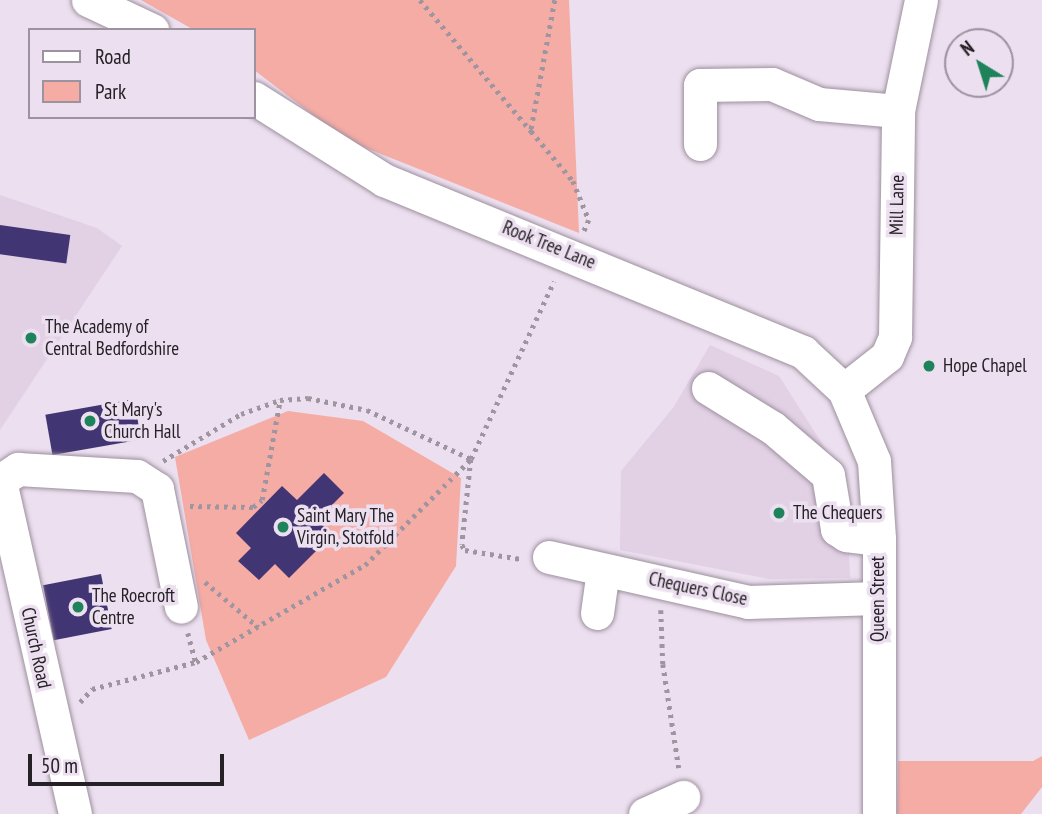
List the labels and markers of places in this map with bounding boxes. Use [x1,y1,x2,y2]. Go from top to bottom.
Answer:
place label: The Academy of Central Bedfordshire [45,316,179,360]
marker: The Academy of Central Bedfordshire [23,330,39,346]
place label: Hope Chapel [943,355,1027,377]
marker: Hope Chapel [921,358,937,374]
place label: St Mary's Church Hall [104,399,180,443]
marker: St Mary's Church Hall [82,413,98,429]
place label: The Chequers [793,502,882,524]
place label: Saint Mary The Virgin, Stotfold [297,505,396,549]
marker: The Chequers [771,505,787,521]
marker: Saint Mary The Virgin, Stotfold [275,519,291,535]
place label: The Roecroft Centre [92,585,175,629]
marker: The Roecroft Centre [70,599,86,615]

